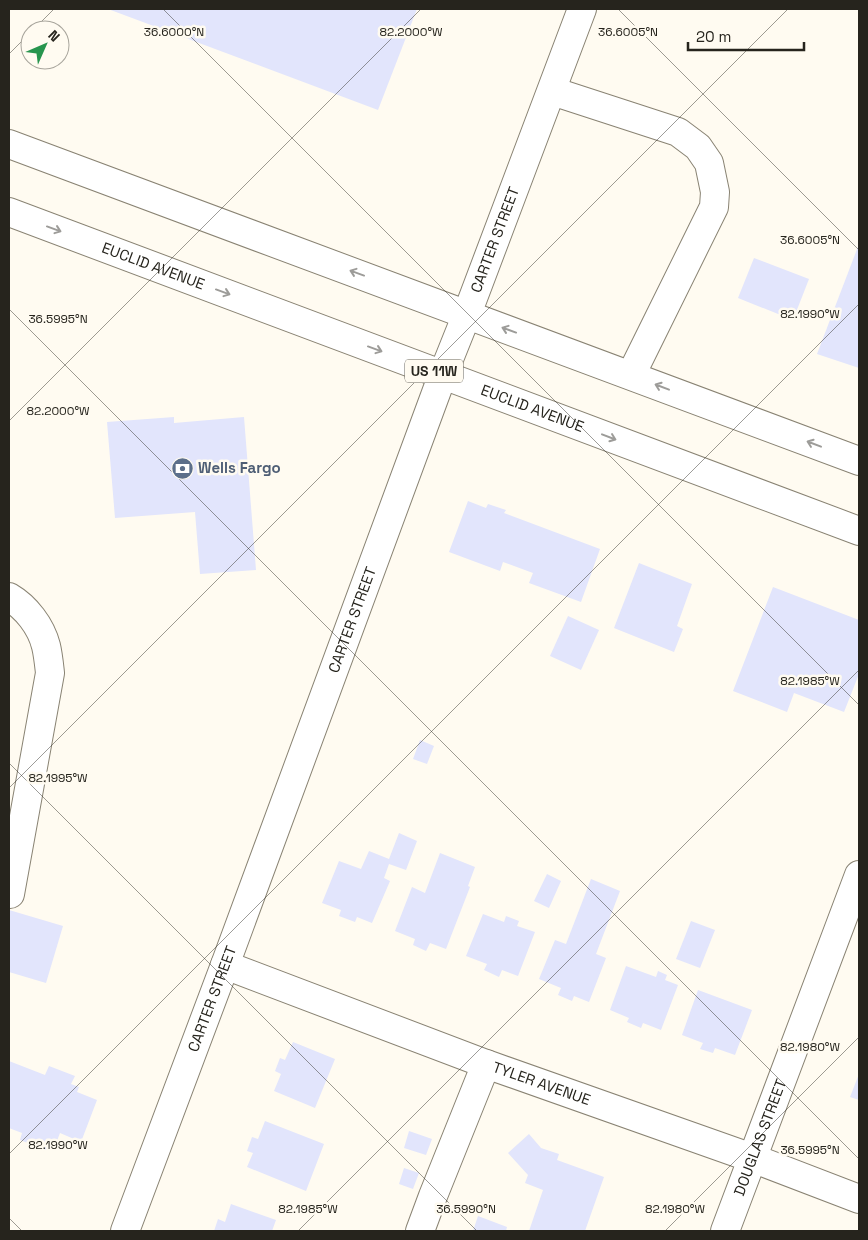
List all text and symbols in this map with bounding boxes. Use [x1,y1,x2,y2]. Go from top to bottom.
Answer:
north arrow [20,20,70,70]
scale bar [688,20,804,52]
text: 36.6000°N [144,24,204,40]
text: 82.2000°W [379,24,443,40]
text: 36.6005°N [598,24,658,40]
text: N [45,26,64,45]
text: 20 m [696,27,731,46]
street label: CARTER STREET [466,184,523,295]
one-way arrow [46,225,62,234]
text: 36.6005°N [780,232,840,248]
street label: EUCLID AVENUE [99,238,207,294]
one-way arrow [350,268,365,277]
one-way arrow [215,288,230,297]
text: 82.1990°W [780,306,840,322]
text: 36.5995°N [28,311,88,327]
one-way arrow [502,325,517,334]
one-way arrow [367,345,382,354]
road number: US 11W [405,360,463,382]
street label: EUCLID AVENUE [478,380,587,436]
one-way arrow [654,382,670,391]
text: 82.2000°W [26,403,90,419]
one-way arrow [601,433,617,442]
one-way arrow [806,439,822,448]
bank icon: Wells Fargo [170,456,194,480]
place label: Wells Fargo [198,458,281,477]
street label: CARTER STREET [324,564,380,675]
text: 82.1985°W [780,673,840,689]
text: 82.1995°W [28,770,88,786]
street label: CARTER STREET [183,943,240,1054]
text: 82.1980°W [780,1039,840,1055]
street label: TYLER AVENUE [490,1057,593,1109]
street label: DOUGLAS STREET [729,1076,790,1198]
text: 82.1990°W [28,1137,88,1153]
text: 36.5995°N [780,1142,840,1158]
text: 82.1985°W [278,1201,338,1217]
text: 36.5990°N [436,1201,496,1217]
text: 82.1980°W [645,1201,705,1217]

